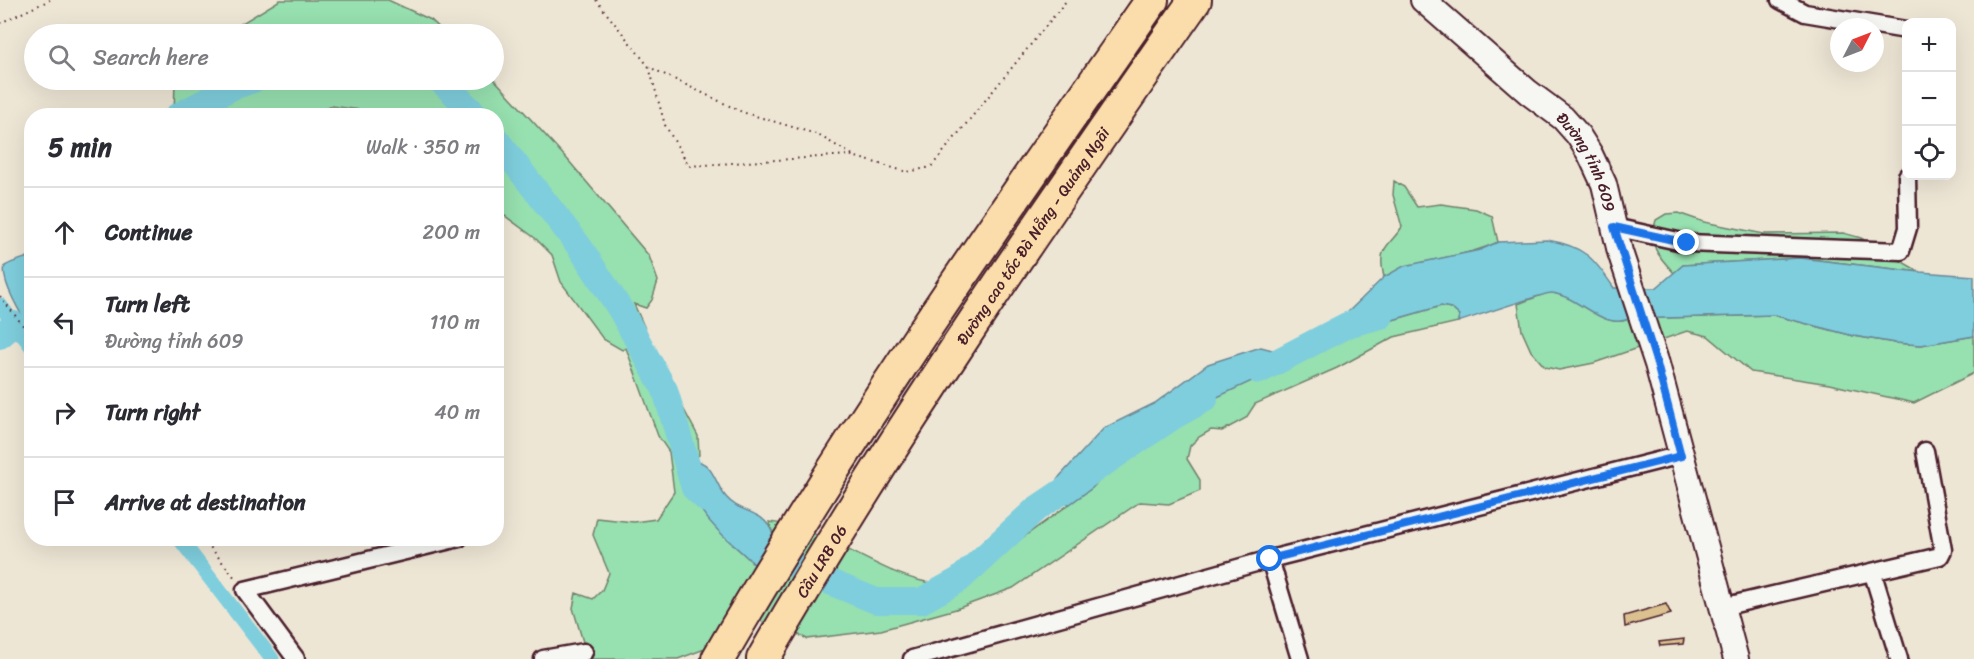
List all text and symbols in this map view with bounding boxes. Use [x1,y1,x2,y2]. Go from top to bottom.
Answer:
north arrow [1830,18,1884,72]
map controls [1902,18,1956,180]
button: + [1902,18,1956,72]
search box [24,24,504,90]
text: Search here [93,38,209,77]
icon: search [45,41,78,74]
button: − [1902,72,1956,126]
street label: Đường tỉnh 609 [1549,105,1624,215]
street label: Đường cao tốc Đà Nẵng - Quảng Ngãi [948,120,1118,351]
text: 5 min [48,124,112,170]
button: locate [1902,126,1956,180]
text: Walk · 350 m [366,130,480,165]
text: Continue [105,213,193,252]
text: 200 m [423,215,480,250]
icon: ahead [48,216,81,249]
route end [1673,229,1699,255]
text: Turn left [105,285,190,324]
text: 110 m [430,305,480,340]
icon: left [48,306,81,339]
text: Đường tỉnh 609 [105,324,244,359]
text: Turn right [105,393,200,432]
text: 40 m [434,395,480,430]
icon: right [48,396,81,429]
text: Arrive at destination [105,483,306,522]
icon: arrive [48,486,81,519]
street label: Cầu LRB 06 [788,519,855,604]
route start [1256,545,1282,571]

